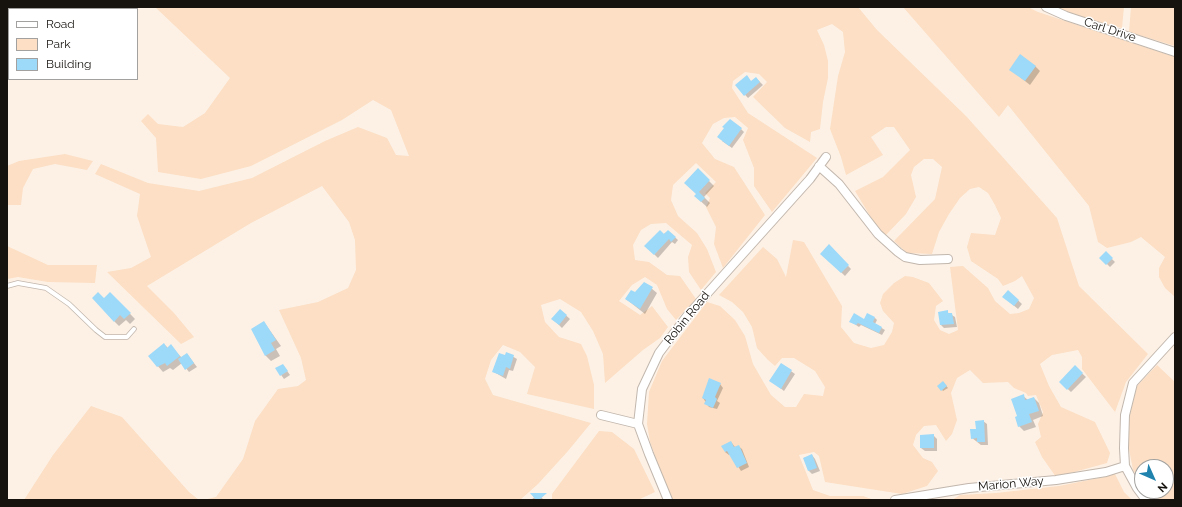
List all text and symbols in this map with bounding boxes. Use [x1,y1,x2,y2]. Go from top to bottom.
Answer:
legend [8,8,138,80]
street label: Carl Drive [1082,15,1138,45]
text: Road [46,17,75,31]
text: Park [46,37,71,51]
text: Building [46,57,92,71]
street label: Robin Road [661,289,713,347]
north arrow [1134,459,1174,499]
street label: Marion Way [978,474,1044,494]
text: N [1155,480,1170,495]

